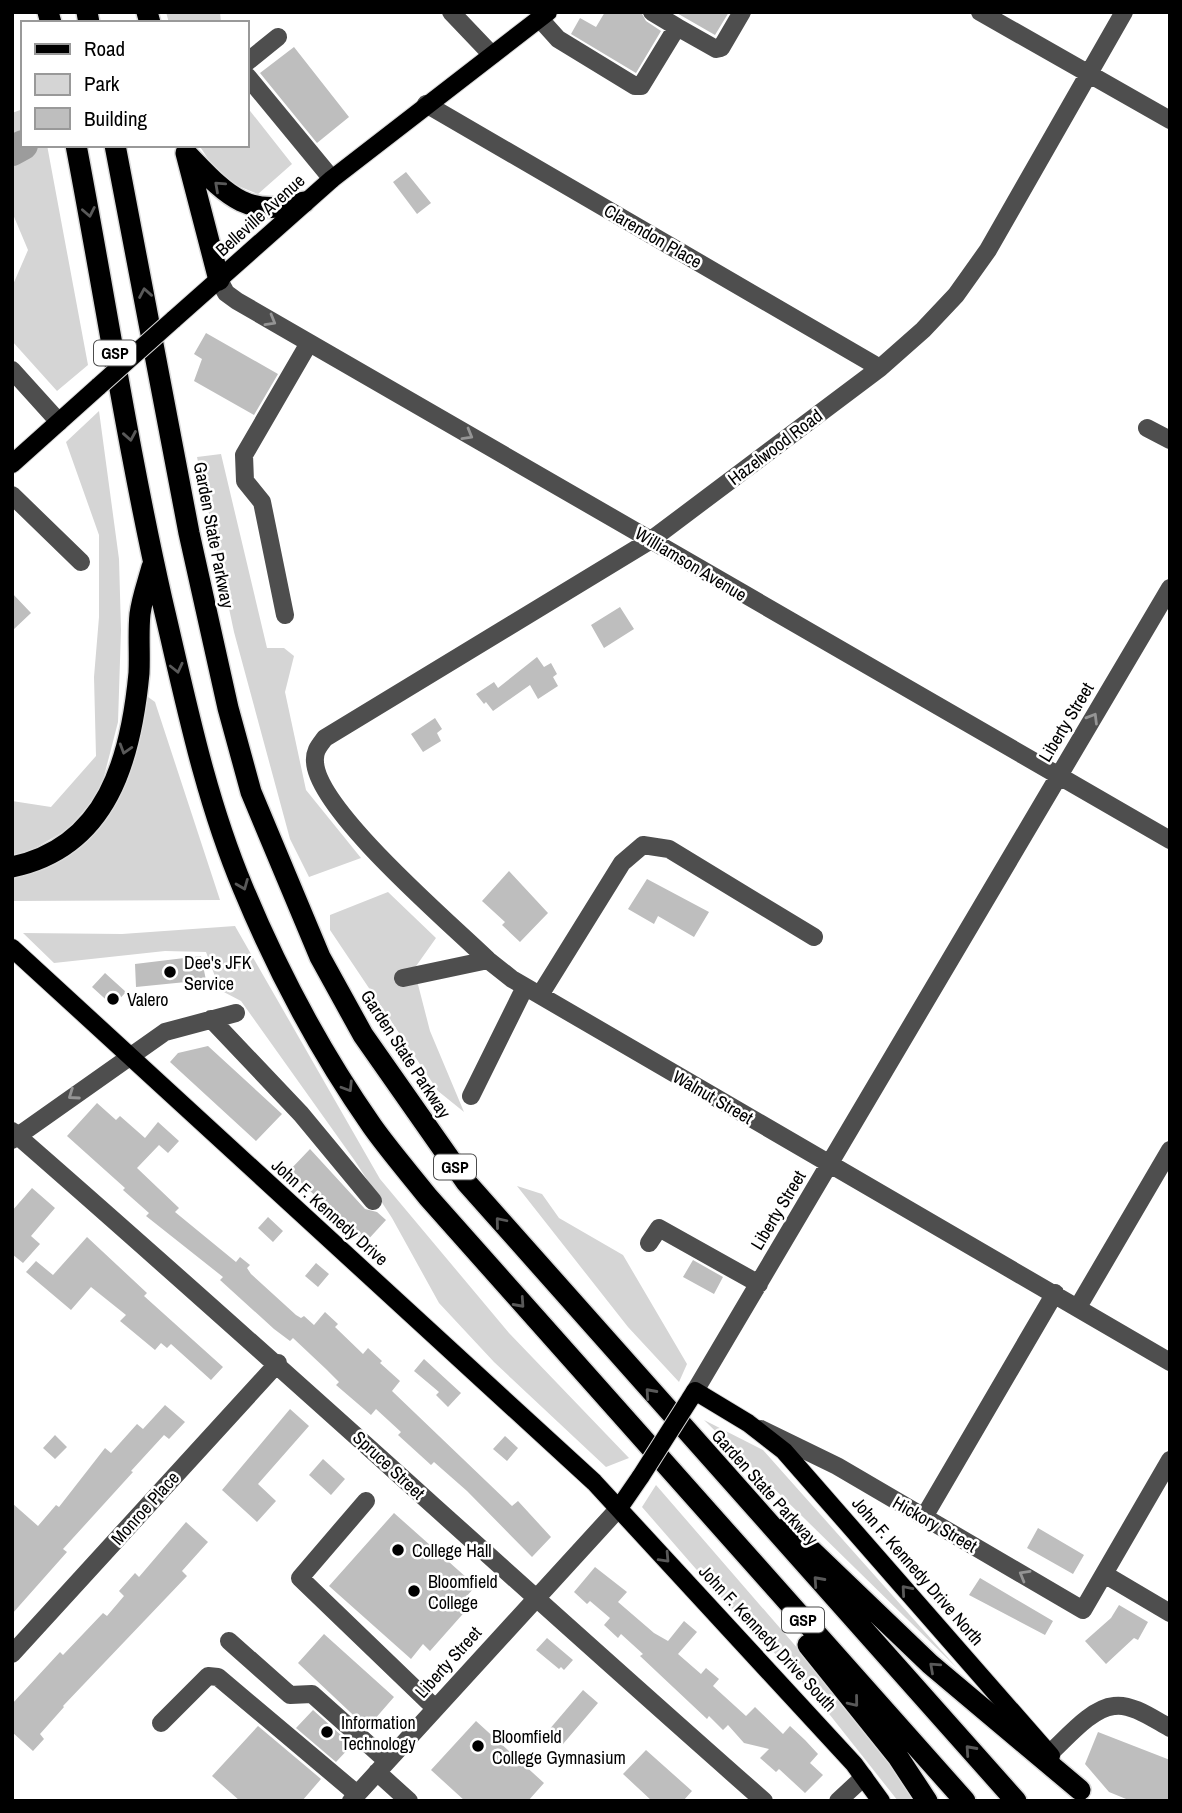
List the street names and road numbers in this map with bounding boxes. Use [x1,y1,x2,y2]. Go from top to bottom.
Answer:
street label: Belleville Avenue [210,168,310,262]
street label: Clarendon Place [599,198,707,274]
road number: GSP [94,340,136,366]
street label: Hazelwood Road [723,403,827,491]
street label: Garden State Parkway [188,460,241,611]
street label: Williamson Avenue [631,521,751,607]
street label: Liberty Street [1032,678,1100,766]
street label: Garden State Parkway [355,985,457,1124]
street label: Walnut Street [668,1064,758,1130]
street label: John F. Kennedy Drive [266,1153,394,1271]
road number: GSP [434,1154,476,1180]
street label: Liberty Street [744,1166,812,1254]
street label: Garden State Parkway [706,1423,824,1551]
street label: Spruce Street [347,1425,431,1505]
street label: Monroe Place [105,1466,185,1550]
street label: Hickory Street [888,1490,982,1558]
street label: John F. Kennedy Drive North [846,1491,990,1651]
street label: John F. Kennedy Drive South [693,1559,843,1717]
road number: GSP [782,1608,824,1632]
street label: Liberty Street [409,1621,487,1703]

